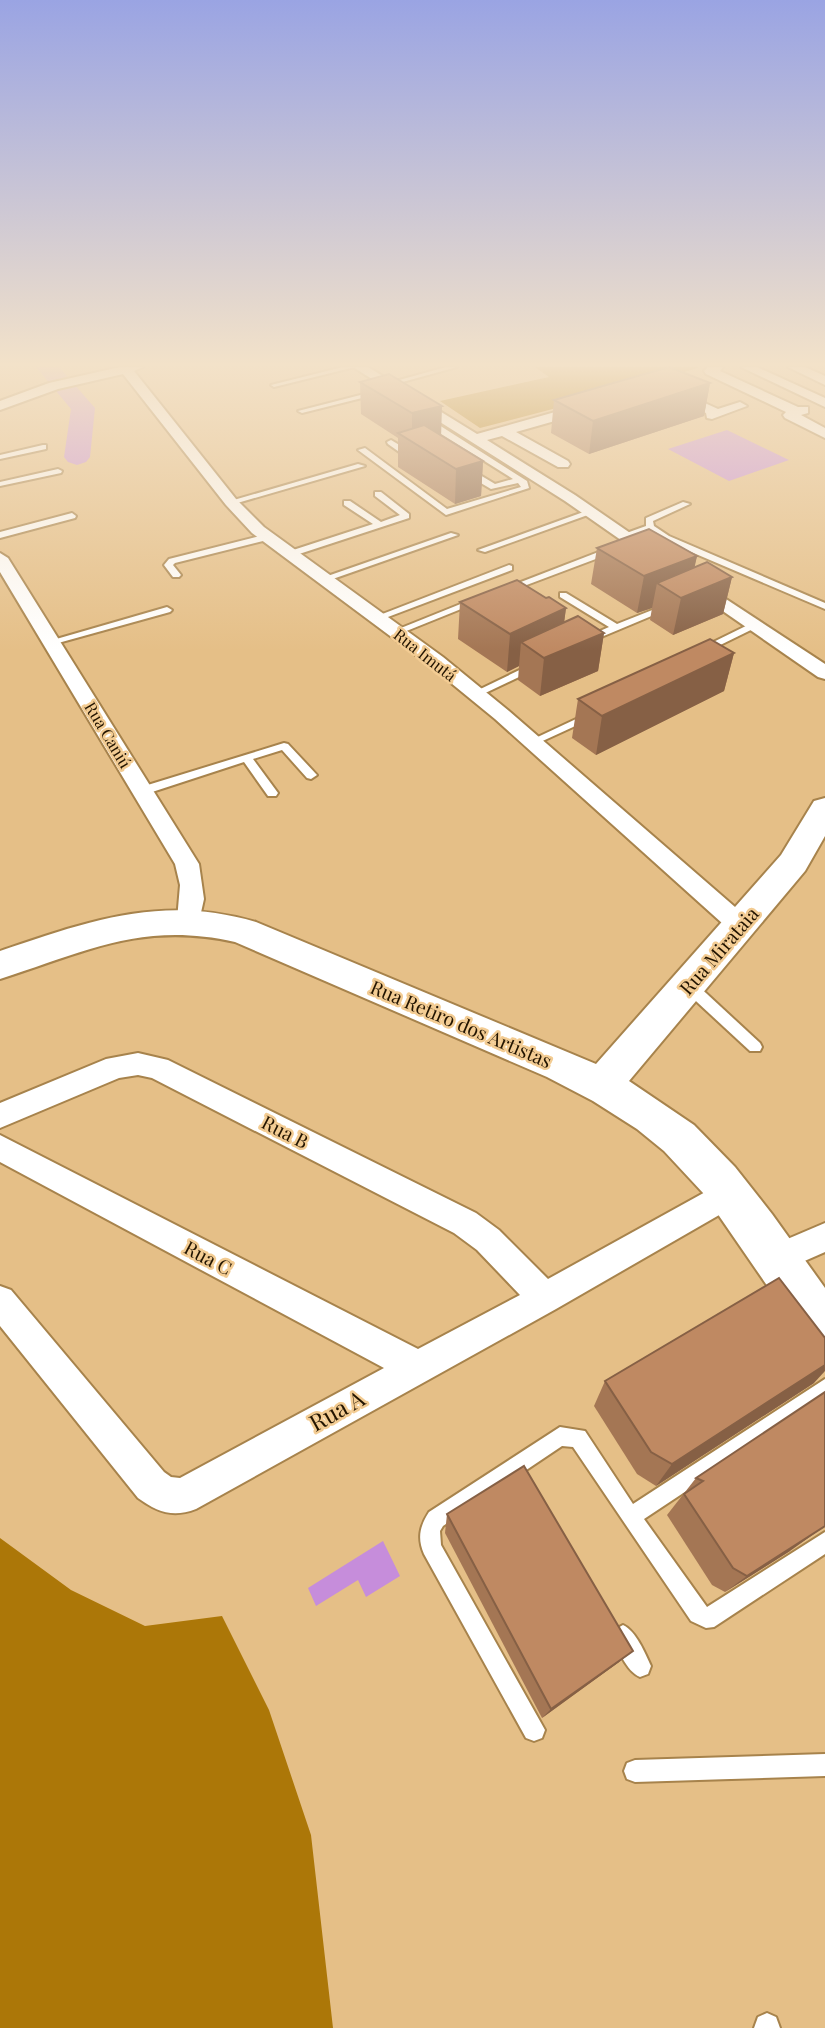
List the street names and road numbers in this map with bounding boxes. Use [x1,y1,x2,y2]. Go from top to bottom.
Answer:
street label: Rua Imutá [390,624,461,686]
street label: Rua Caniú [80,698,136,772]
street label: Rua Mirataia [673,900,764,1000]
street label: Rua Retiro dos Artistas [367,973,556,1073]
street label: Rua B [258,1108,313,1154]
street label: Rua C [180,1234,237,1280]
street label: Rua A [303,1382,370,1438]

